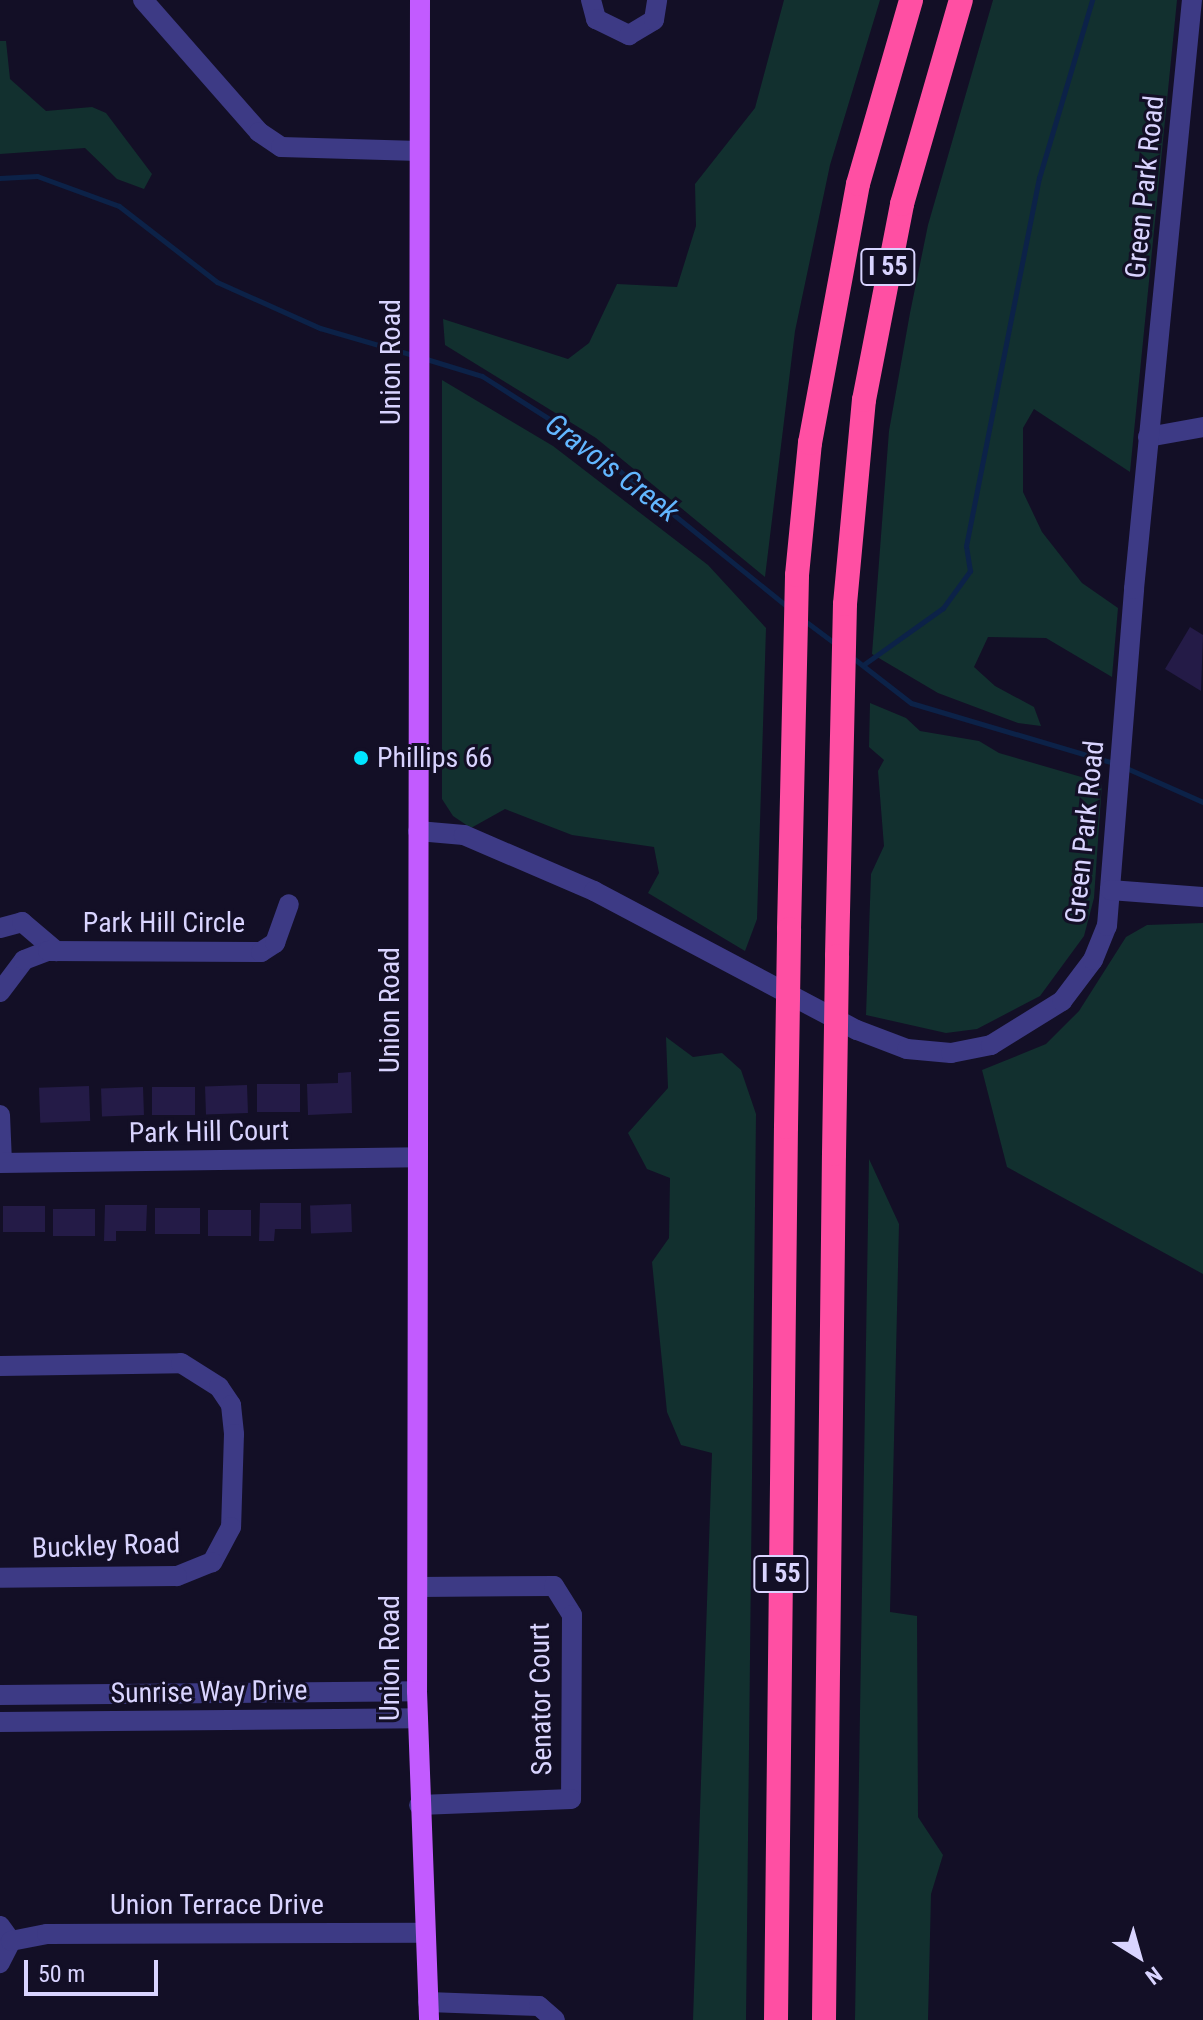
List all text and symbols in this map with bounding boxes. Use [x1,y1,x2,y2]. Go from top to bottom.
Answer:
street label: Green Park Road [1119,94,1171,280]
road number: I 55 [860,245,916,289]
street label: Union Road [374,299,408,425]
water label: Gravois Creek [538,406,686,530]
street label: Green Park Road [1059,739,1111,925]
place label: Phillips 66 [377,741,492,775]
marker: Phillips 66 [352,749,370,767]
street label: Park Hill Circle [83,906,245,940]
street label: Union Road [373,947,407,1073]
street label: Park Hill Court [129,1114,289,1150]
street label: Buckley Road [31,1527,181,1565]
road number: I 55 [753,1552,809,1596]
street label: Union Road [373,1595,407,1721]
street label: Senator Court [523,1622,559,1776]
street label: Sunrise Way Drive [110,1673,308,1711]
street label: Union Terrace Drive [110,1888,324,1922]
north arrow [1099,1916,1179,1996]
scale bar [28,1944,162,1994]
text: 50 m [38,1960,85,1988]
text: N [1141,1962,1167,1990]

